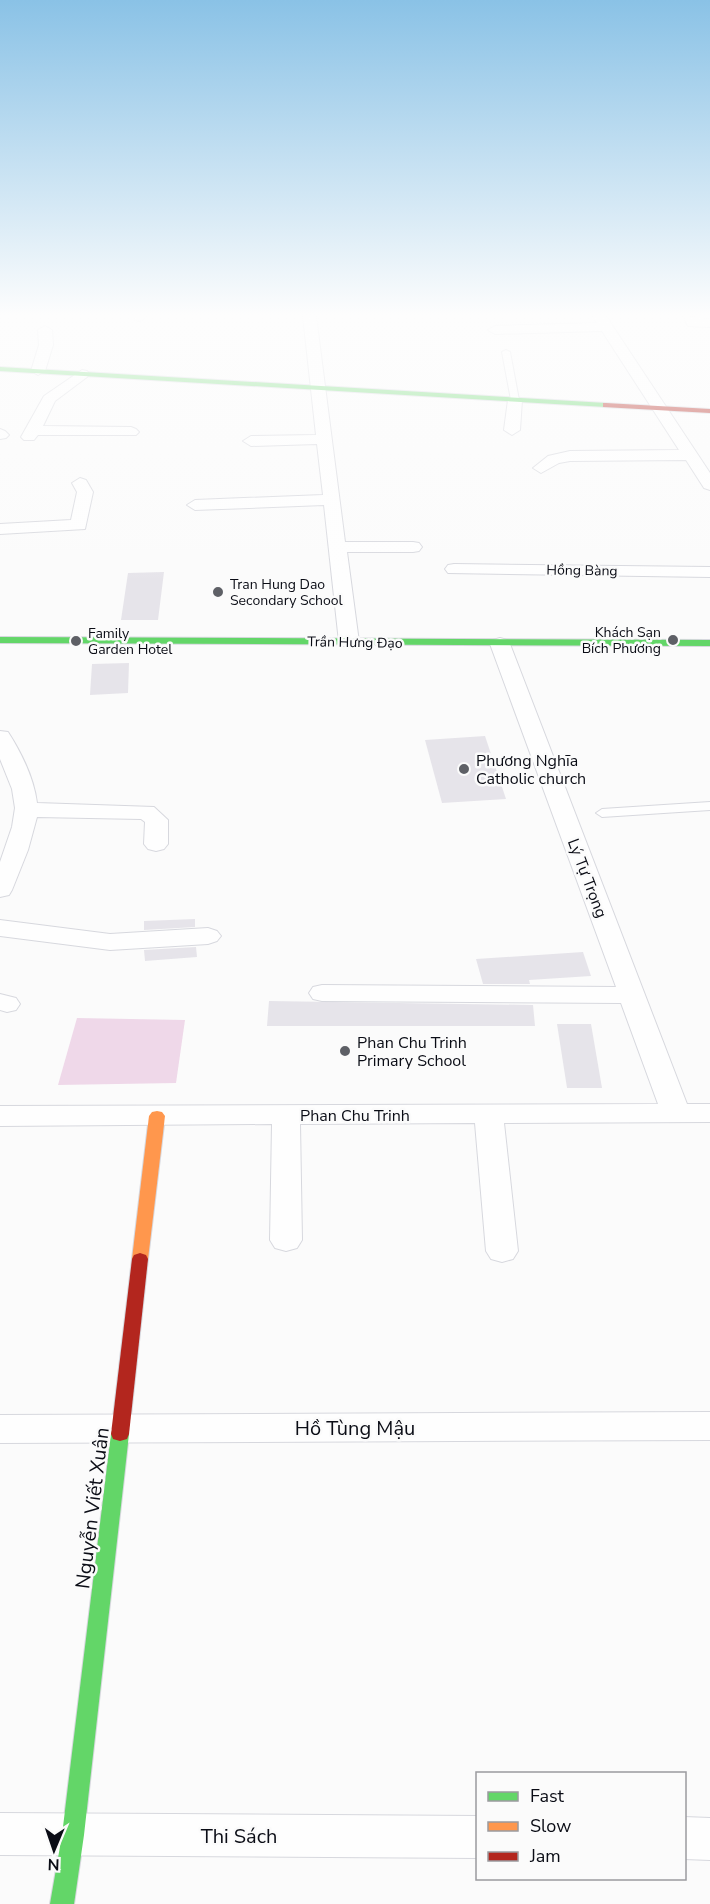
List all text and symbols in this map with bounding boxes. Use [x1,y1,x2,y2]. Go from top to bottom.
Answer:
street label: Hồng Bàng [546,560,618,581]
place label: Tran Hung Dao Secondary School [230,575,344,610]
marker: Tran Hung Dao Secondary School [211,585,225,599]
place label: Khách Sạn Bích Phương [582,623,661,658]
place label: Family Garden Hotel [88,624,173,659]
street label: Trần Hưng Đạo [307,632,403,653]
marker: Khách Sạn Bích Phương [666,633,680,647]
marker: Family Garden Hotel [69,634,83,648]
place label: Phương Nghĩa Catholic church [476,750,586,790]
marker: Phương Nghĩa Catholic church [457,762,471,776]
street label: Lý Tự Trọng [562,836,612,921]
place label: Phan Chu Trinh Primary School [357,1032,467,1072]
marker: Phan Chu Trinh Primary School [338,1044,352,1058]
street label: Phan Chu Trinh [300,1105,410,1127]
street label: Hồ Tùng Mậu [295,1415,415,1442]
street label: Nguyễn Viết Xuân [69,1426,116,1590]
legend [476,1772,686,1880]
text: Fast [530,1784,565,1808]
text: Slow [530,1814,571,1838]
north arrow [24,1820,84,1880]
street label: Thi Sách [201,1823,277,1850]
text: Jam [529,1844,561,1868]
text: N [47,1853,60,1875]

